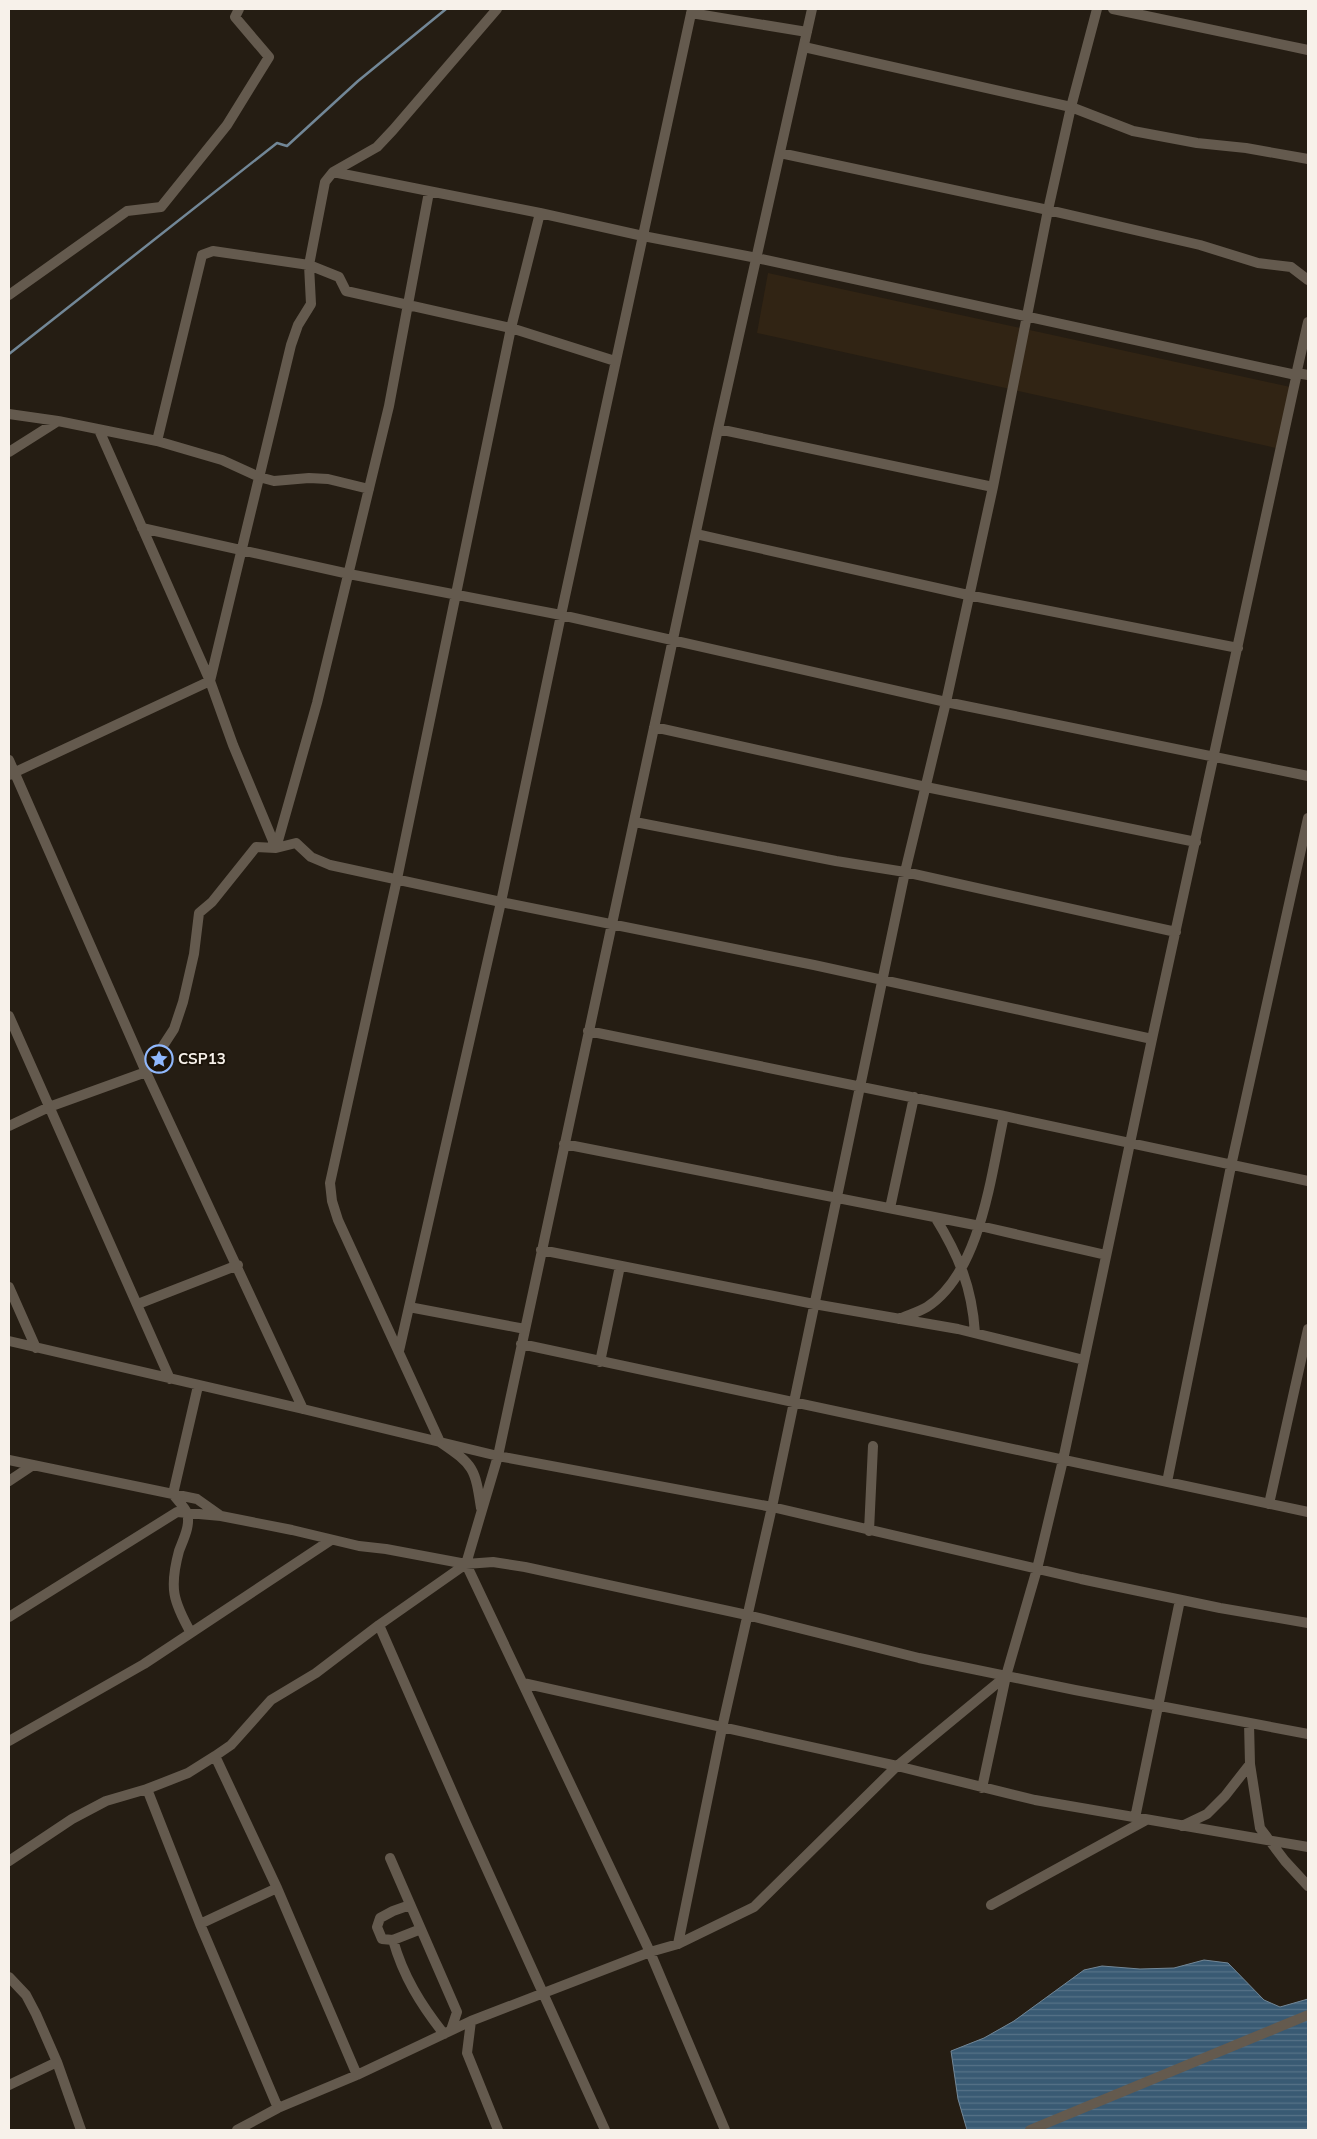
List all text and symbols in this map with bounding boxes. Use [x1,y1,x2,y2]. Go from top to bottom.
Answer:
place icon: CSP13 [144,1044,174,1074]
place label: CSP13 [178,1049,226,1068]

